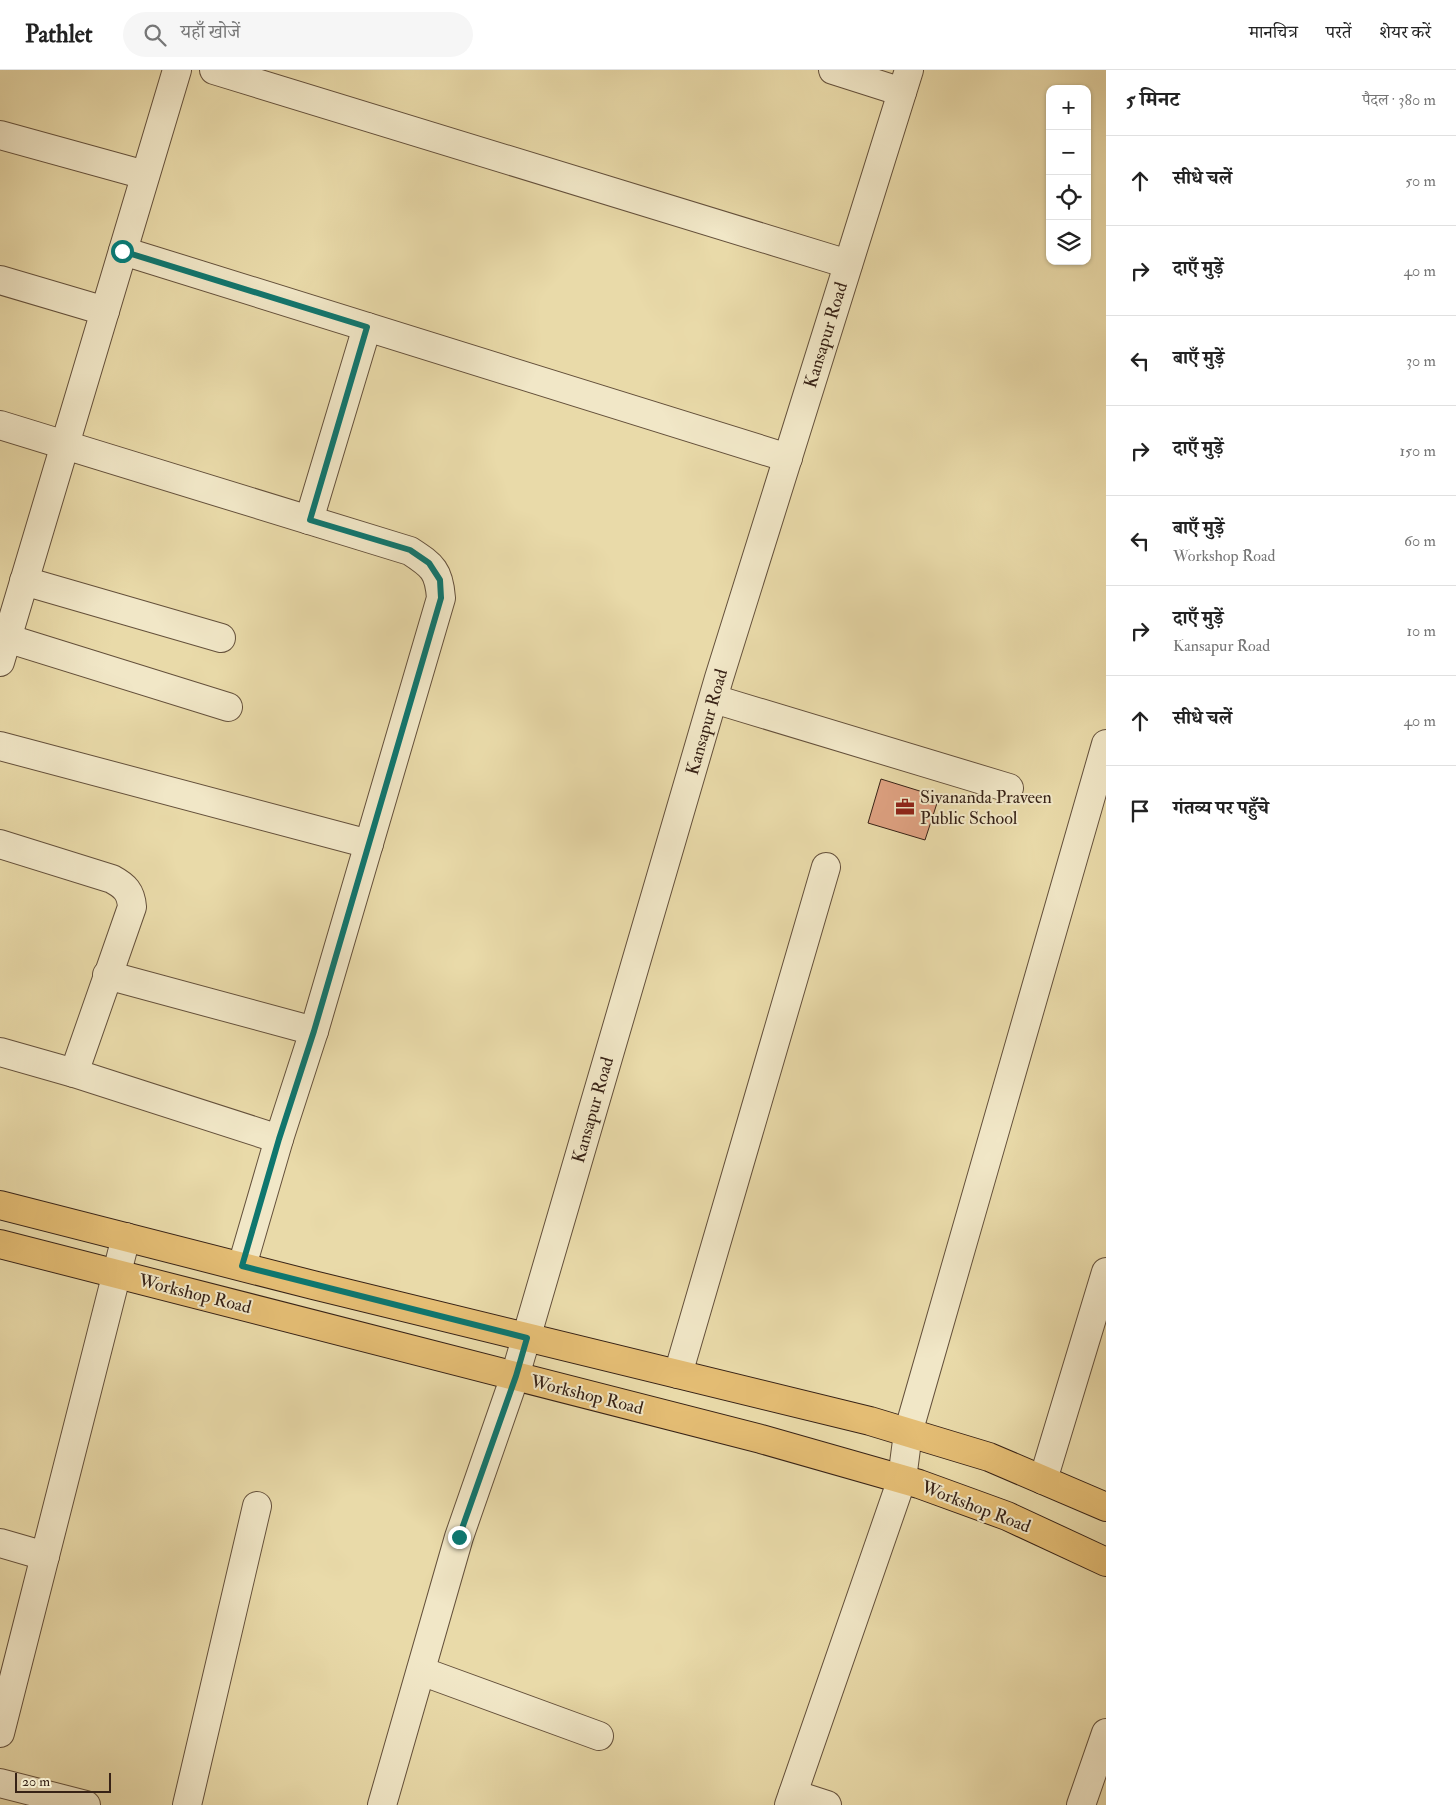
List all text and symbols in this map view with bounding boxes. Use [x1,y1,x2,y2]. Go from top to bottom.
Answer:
search box [123,12,473,57]
text: Pathlet [25,19,93,50]
text: यहाँ खोजें [181,20,240,44]
icon: search [141,21,169,49]
text: मानचित्र [1249,21,1298,44]
text: परतें [1326,21,1352,44]
text: शेयर करें [1380,21,1431,44]
map controls [1046,85,1091,265]
button: + [1046,85,1091,130]
text: 5 मिनट [1126,86,1179,113]
text: पैदल · 380 m [1362,90,1436,110]
button: − [1046,130,1091,175]
text: सीधे चलें [1173,166,1232,190]
icon: ahead [1126,167,1154,195]
text: 50 m [1405,171,1436,191]
button: locate [1046,175,1091,220]
button: layers [1046,220,1091,265]
route start [111,240,134,263]
text: दाएँ मुड़ें [1173,256,1224,280]
icon: right [1126,257,1154,285]
text: 40 m [1403,261,1436,281]
street label: Kansapur Road [799,279,853,391]
text: बाएँ मुड़ें [1173,346,1224,370]
icon: left [1126,347,1154,375]
text: 30 m [1406,351,1436,371]
text: दाएँ मुड़ें [1173,436,1224,460]
icon: right [1126,437,1154,465]
text: 150 m [1399,441,1436,461]
text: बाएँ मुड़ें [1173,516,1224,540]
icon: left [1126,527,1154,555]
text: 60 m [1404,531,1436,551]
text: Workshop Road [1173,546,1275,566]
text: दाएँ मुड़ें [1173,606,1224,630]
icon: right [1126,617,1154,645]
text: 10 m [1406,621,1436,641]
text: Kansapur Road [1173,636,1270,656]
street label: Kansapur Road [681,666,733,778]
text: सीधे चलें [1173,706,1232,730]
icon: ahead [1126,707,1154,735]
text: 40 m [1403,711,1436,731]
place label: Sivananda Praveen Public School [920,786,1052,830]
office icon: Sivananda Praveen Public School [894,796,916,818]
text: गंतव्य पर पहुँचे [1173,796,1269,820]
icon: arrive [1126,797,1154,825]
street label: Kansapur Road [567,1054,619,1166]
street label: Workshop Road [135,1269,254,1319]
street label: Workshop Road [527,1370,646,1420]
street label: Workshop Road [917,1475,1034,1538]
route end [448,1526,471,1549]
scale bar [15,1770,111,1793]
text: 20 m [22,1773,50,1790]

